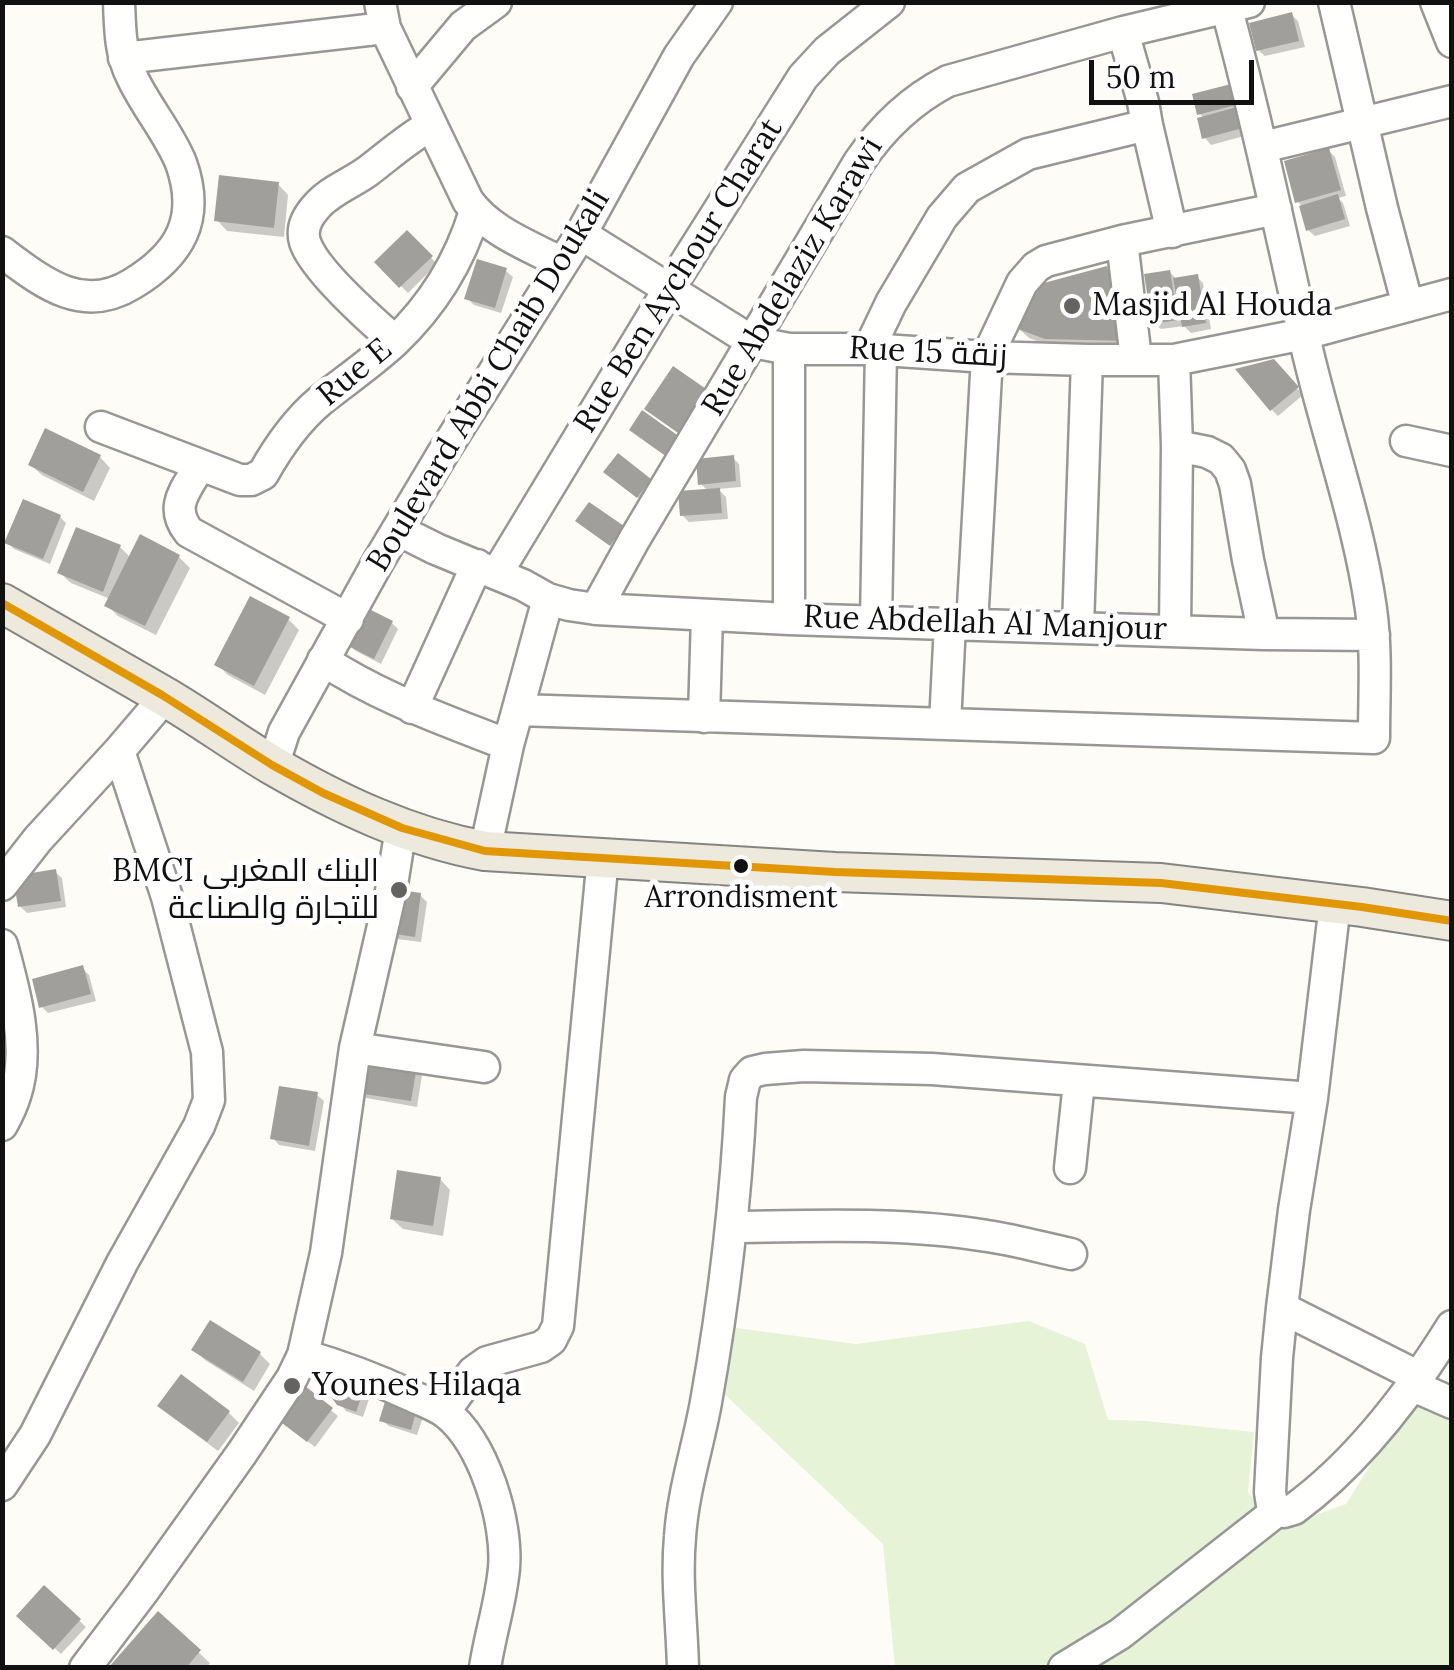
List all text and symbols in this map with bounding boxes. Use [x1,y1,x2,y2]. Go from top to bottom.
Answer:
scale bar [1094,40,1259,102]
text: 50 m [1106,58,1176,96]
street label: Rue Ben Aychour Charat [567,112,791,440]
street label: Rue Abdelaziz Karawi [695,131,891,423]
street label: Boulevard Abbi Chaib Doukali [359,183,619,579]
place label: Masjid Al Houda [1092,287,1332,325]
marker: Masjid Al Houda [1061,295,1083,317]
street label: Rue 15 زنقة [848,330,1008,376]
street label: Rue E [310,331,400,415]
street label: Rue Abdellah Al Manjour [802,598,1168,650]
place label: BMCI البنك المغربي للتجارة والصناعة [112,853,379,928]
marker: Arrondisment [731,856,751,876]
marker: BMCI البنك المغربي للتجارة والصناعة [388,879,410,901]
place label: Arrondisment [644,880,838,916]
place label: Younes Hilaqa [312,1367,522,1405]
marker: Younes Hilaqa [281,1375,303,1397]

